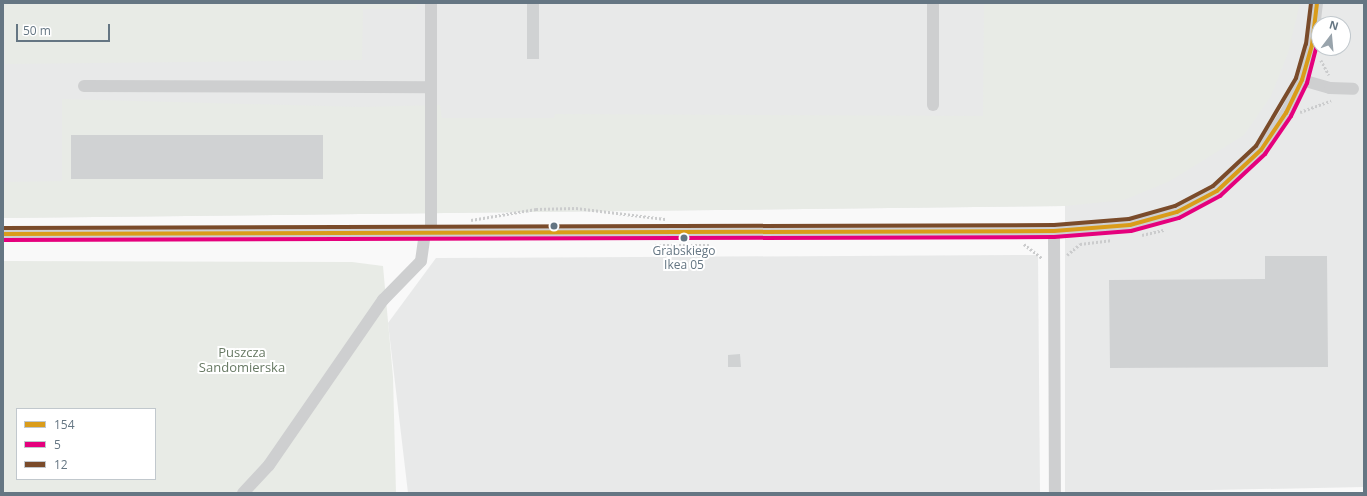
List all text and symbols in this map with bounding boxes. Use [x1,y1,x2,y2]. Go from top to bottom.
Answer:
scale bar [18,16,112,42]
north arrow [1311,16,1351,56]
text: N [1328,16,1341,33]
text: 50 m [23,22,51,39]
unlabelled marker [549,221,559,231]
marker: Grabskiego Ikea 05 [679,233,689,243]
place label: Grabskiego Ikea 05 [652,244,716,272]
park label: Puszcza Sandomierska [199,345,285,376]
legend [16,408,156,480]
text: 154 [54,416,75,433]
text: 5 [54,436,61,453]
text: 12 [54,456,68,473]

